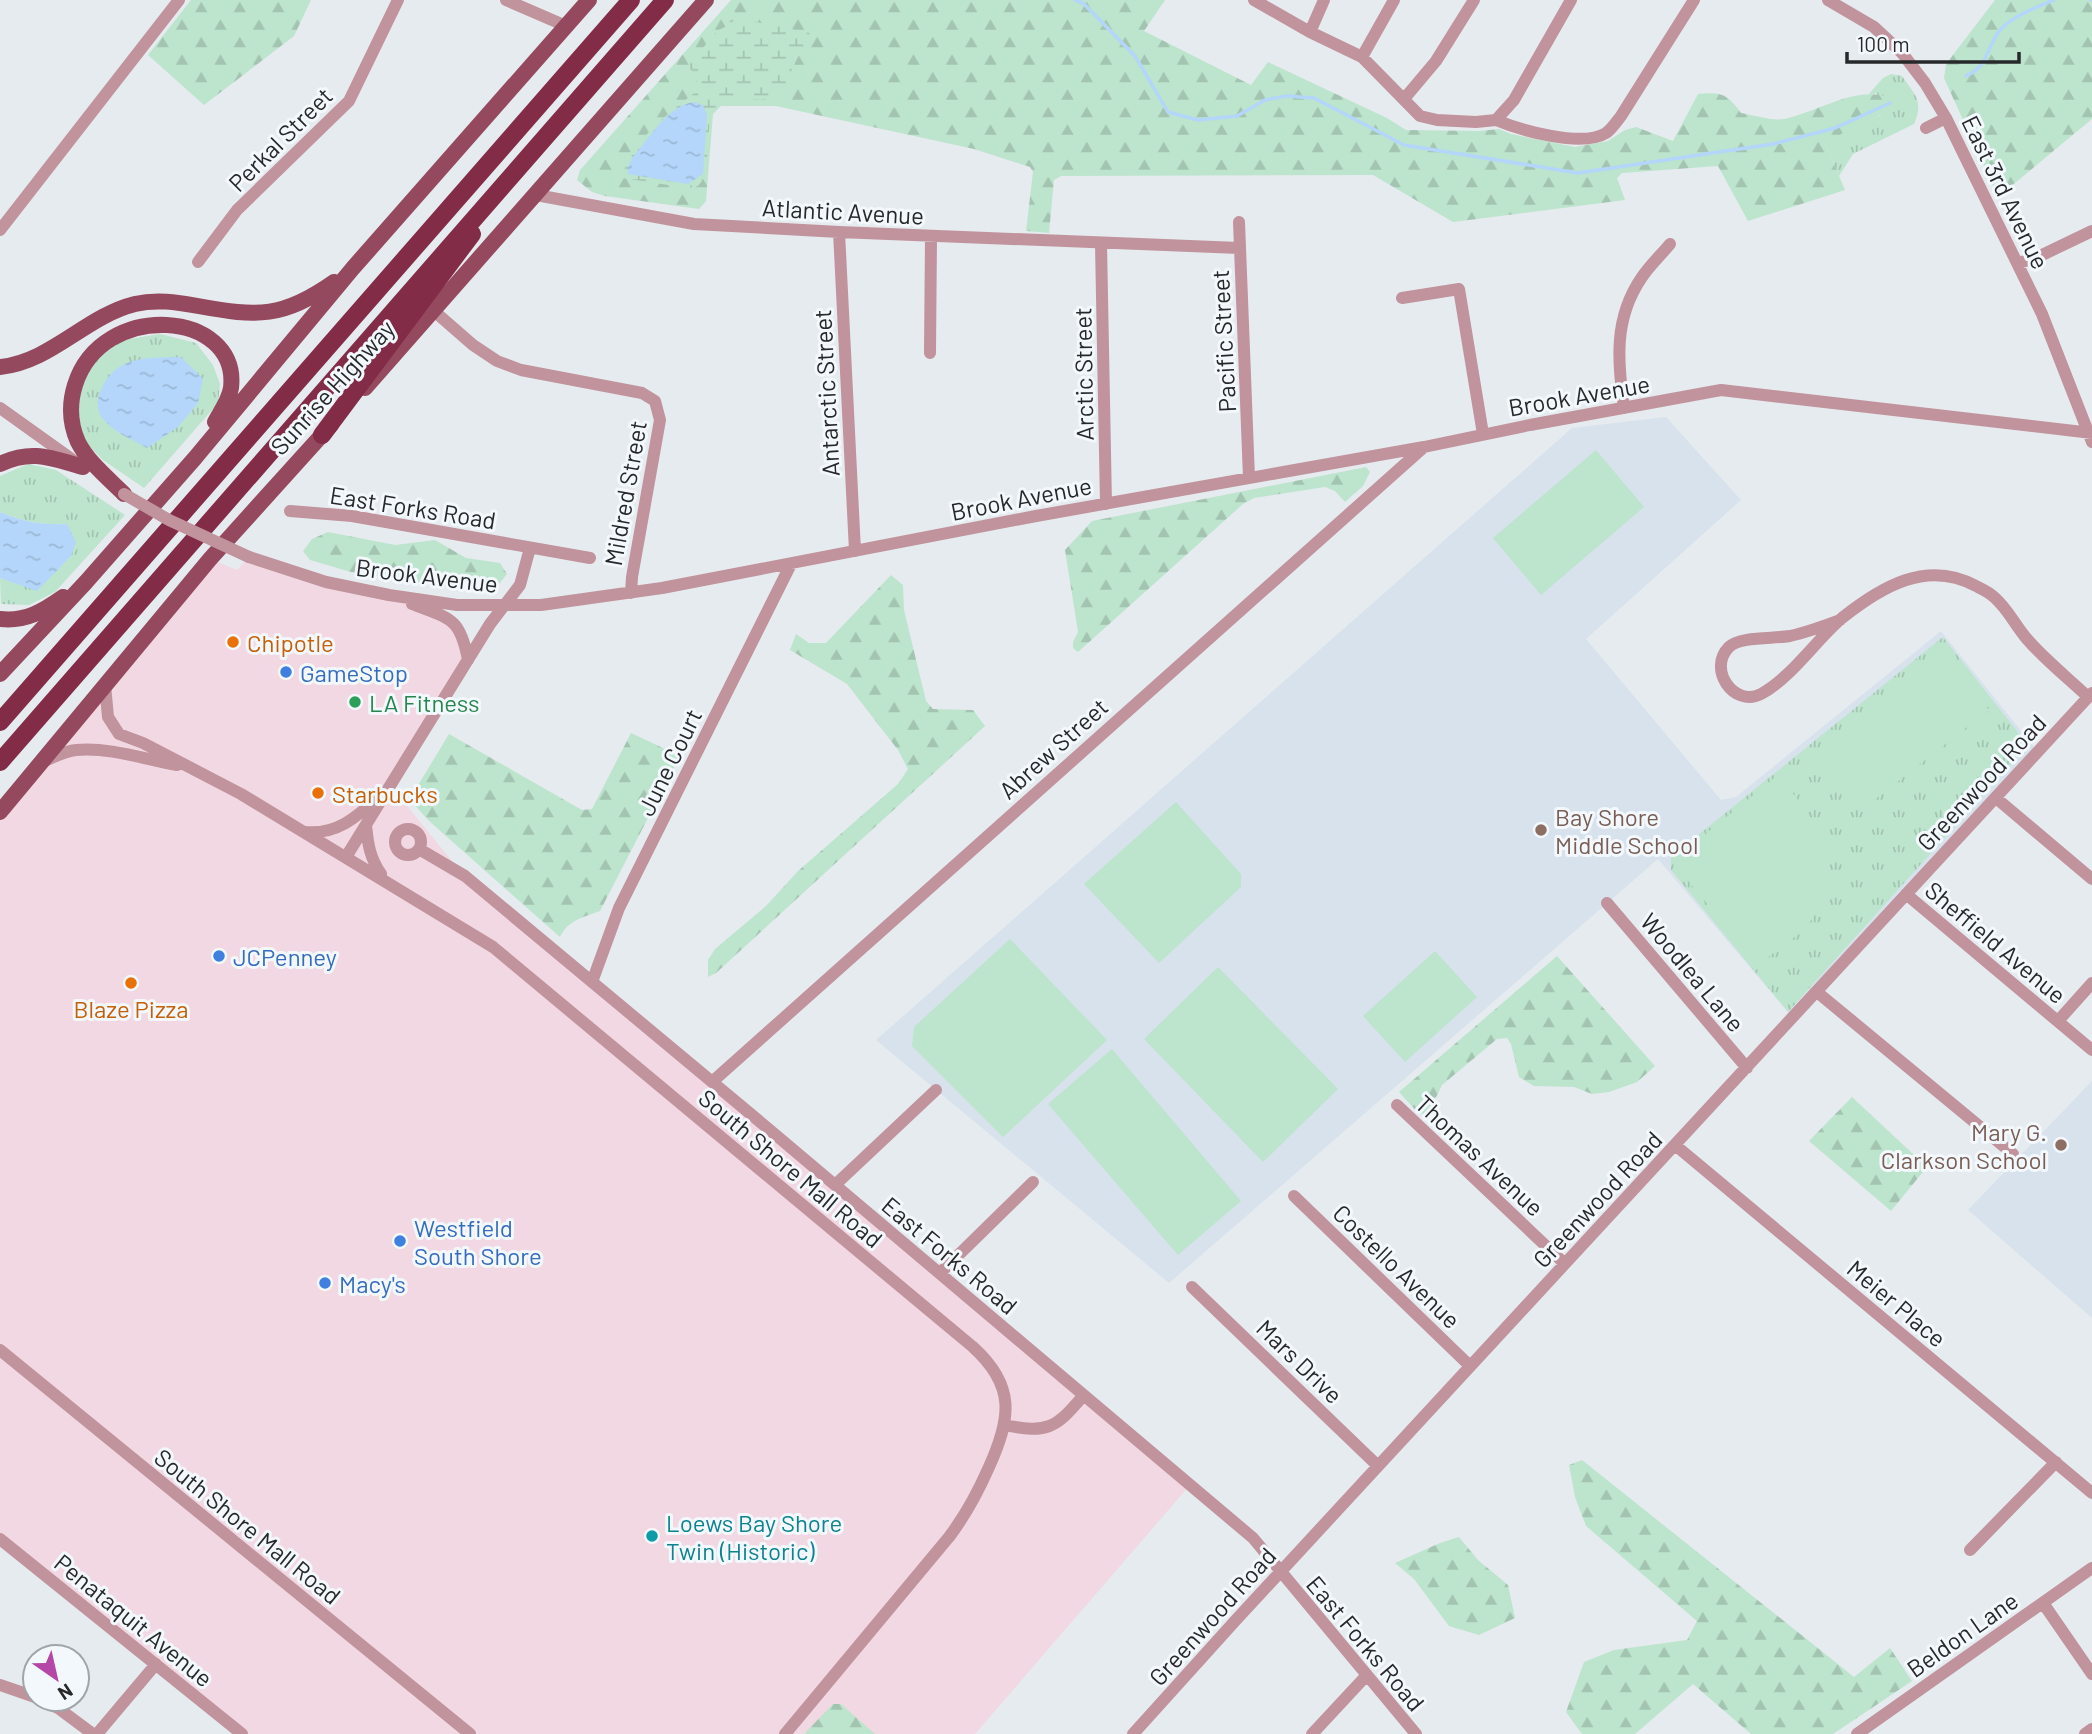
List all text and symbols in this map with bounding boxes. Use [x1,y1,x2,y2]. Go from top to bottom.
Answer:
scale bar [1847,21,2018,65]
text: 100 m [1857,31,1910,56]
street label: Perkal Street [222,81,338,197]
street label: East 3rd Avenue [1956,111,2056,273]
street label: Atlantic Avenue [761,192,925,230]
street label: Pacific Street [1205,269,1241,413]
street label: Arctic Street [1067,307,1099,441]
street label: Antarctic Street [807,309,845,477]
street label: Sunrise Highway [264,314,400,460]
street label: Brook Avenue [1506,368,1652,422]
street label: Mildred Street [598,418,652,568]
street label: Brook Avenue [948,470,1094,526]
street label: East Forks Road [328,480,498,534]
street label: Brook Avenue [354,552,500,598]
place label: Chipotle [247,628,334,657]
marker: Chipotle [225,634,241,650]
place label: GameStop [300,658,408,687]
marker: GameStop [278,664,294,680]
place label: LA Fitness [369,688,480,717]
street label: Abrew Street [993,692,1113,804]
marker: LA Fitness [347,694,363,710]
street label: June Court [631,704,707,820]
street label: Greenwood Road [1910,708,2052,856]
place label: Starbucks [332,779,438,808]
marker: Starbucks [310,785,326,801]
place label: Bay Shore Middle School [1555,802,1699,859]
marker: Bay Shore Middle School [1533,822,1549,838]
street label: Sheffield Avenue [1920,875,2072,1009]
street label: Woodlea Lane [1635,907,1751,1037]
place label: JCPenney [233,942,337,971]
marker: JCPenney [211,948,227,964]
marker: Blaze Pizza [123,975,139,991]
place label: Blaze Pizza [73,994,189,1023]
street label: South Shore Mall Road [693,1083,889,1253]
street label: Thomas Avenue [1410,1088,1550,1222]
place label: Mary G. Clarkson School [1881,1117,2047,1174]
street label: Greenwood Road [1526,1125,1668,1273]
marker: Mary G. Clarkson School [2053,1137,2069,1153]
street label: East Forks Road [876,1190,1024,1320]
street label: Costello Avenue [1327,1198,1467,1334]
place label: Westfield South Shore [414,1213,542,1270]
marker: Westfield South Shore [392,1233,408,1249]
street label: Meier Place [1842,1253,1952,1353]
place label: Macy's [339,1269,406,1298]
marker: Macy's [317,1275,333,1291]
street label: Mars Drive [1251,1313,1349,1409]
street label: South Shore Mall Road [149,1442,347,1610]
place label: Loews Bay Shore Twin (Historic) [666,1508,842,1565]
marker: Loews Bay Shore Twin (Historic) [644,1528,660,1544]
street label: Greenwood Road [1142,1541,1282,1691]
street label: Penataquit Avenue [49,1547,219,1693]
street label: East Forks Road [1301,1569,1431,1717]
street label: Beldon Lane [1901,1585,2023,1683]
north arrow [21,1643,91,1713]
text: N [54,1679,77,1706]

